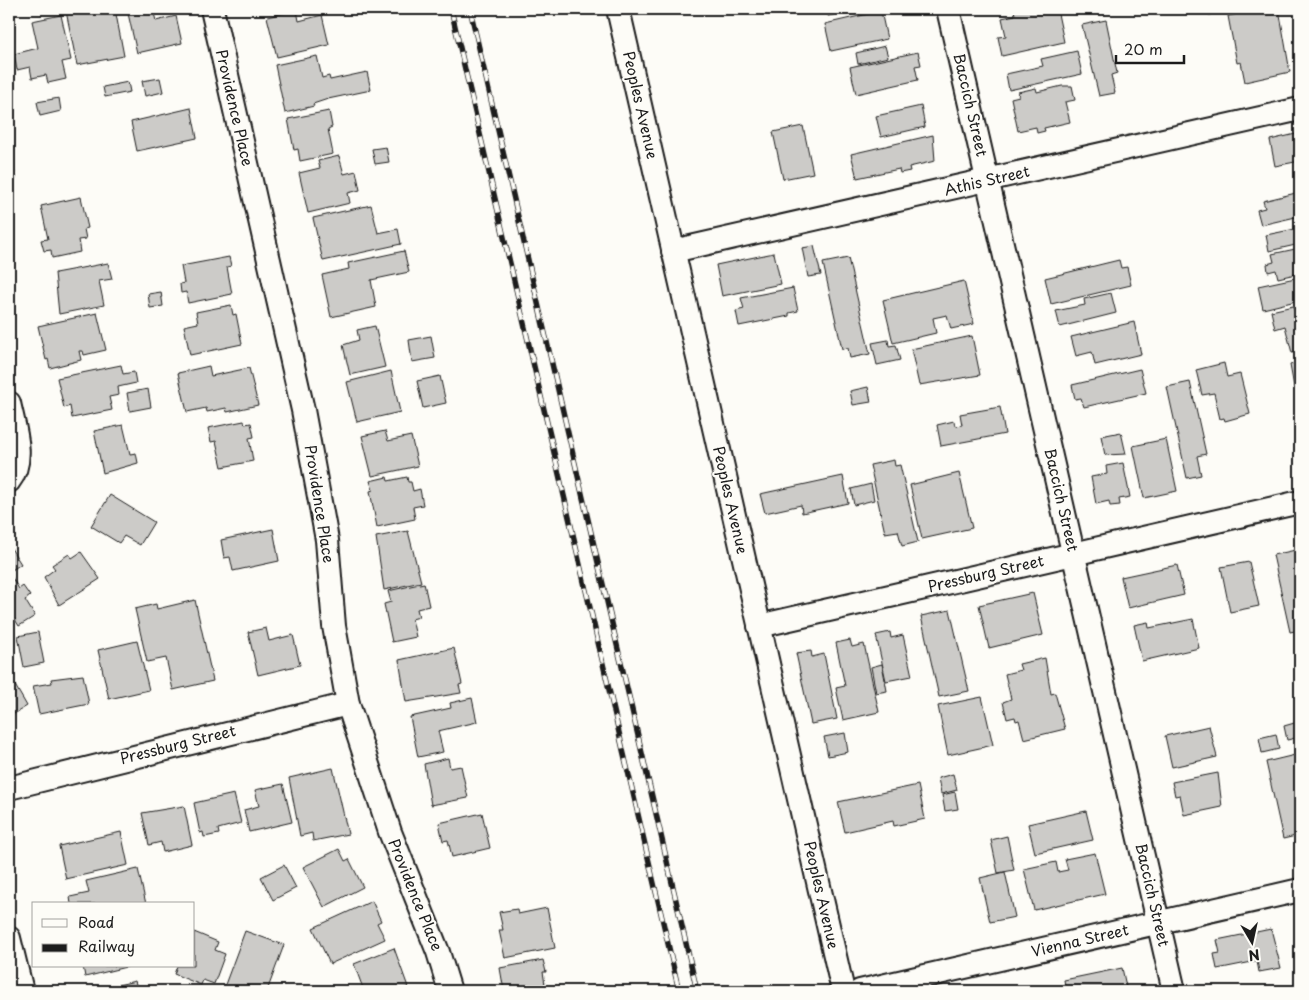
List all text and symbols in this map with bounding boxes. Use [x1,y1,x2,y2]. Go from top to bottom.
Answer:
scale bar [1116,32,1184,64]
text: 20 m [1124,37,1163,60]
street label: Providence Place [211,47,260,168]
street label: Peoples Avenue [618,48,665,161]
street label: Baccich Street [948,51,995,159]
street label: Athis Street [942,159,1032,201]
street label: Providence Place [300,443,341,564]
street label: Peoples Avenue [708,443,755,556]
street label: Baccich Street [1039,446,1086,554]
street label: Pressburg Street [925,548,1046,597]
street label: Pressburg Street [117,718,238,769]
street label: Providence Place [383,835,449,954]
street label: Peoples Avenue [799,838,846,951]
street label: Baccich Street [1130,841,1177,949]
legend [32,902,195,968]
text: Road [78,910,114,933]
street label: Vienna Street [1029,917,1131,962]
north arrow [1226,918,1276,968]
text: Railway [78,934,135,957]
text: N [1247,944,1261,967]

